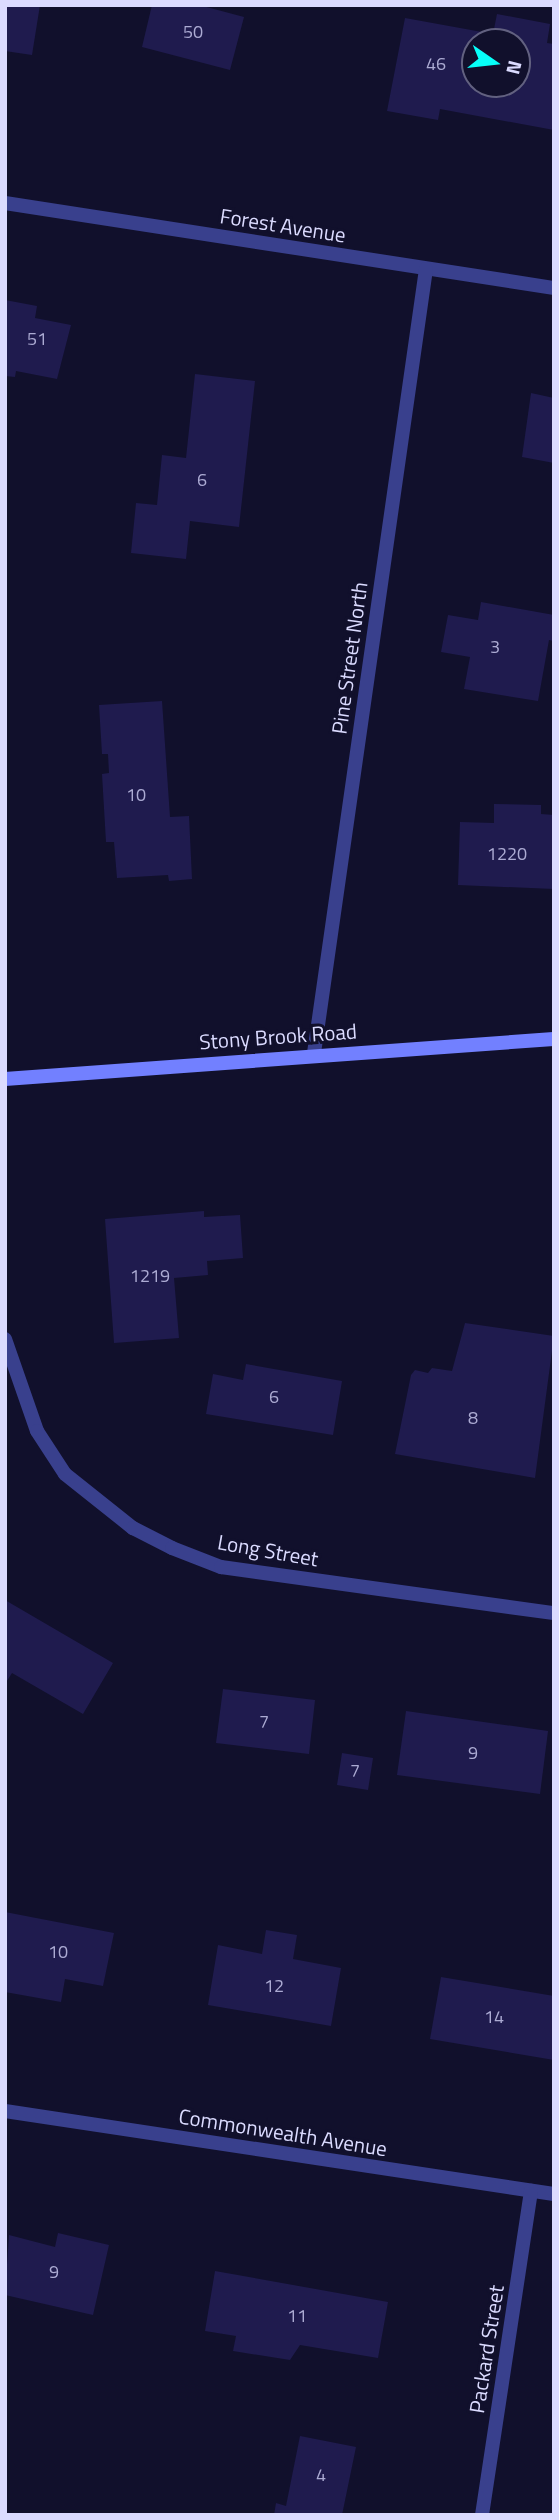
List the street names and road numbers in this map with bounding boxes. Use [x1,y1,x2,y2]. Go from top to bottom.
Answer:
street label: Forest Avenue [218,203,348,247]
street label: Pine Street North [326,580,372,736]
street label: Stony Brook Road [198,1018,358,1054]
street label: Long Street [216,1529,320,1571]
street label: Commonwealth Avenue [177,2103,389,2161]
street label: Packard Street [463,2283,509,2415]

